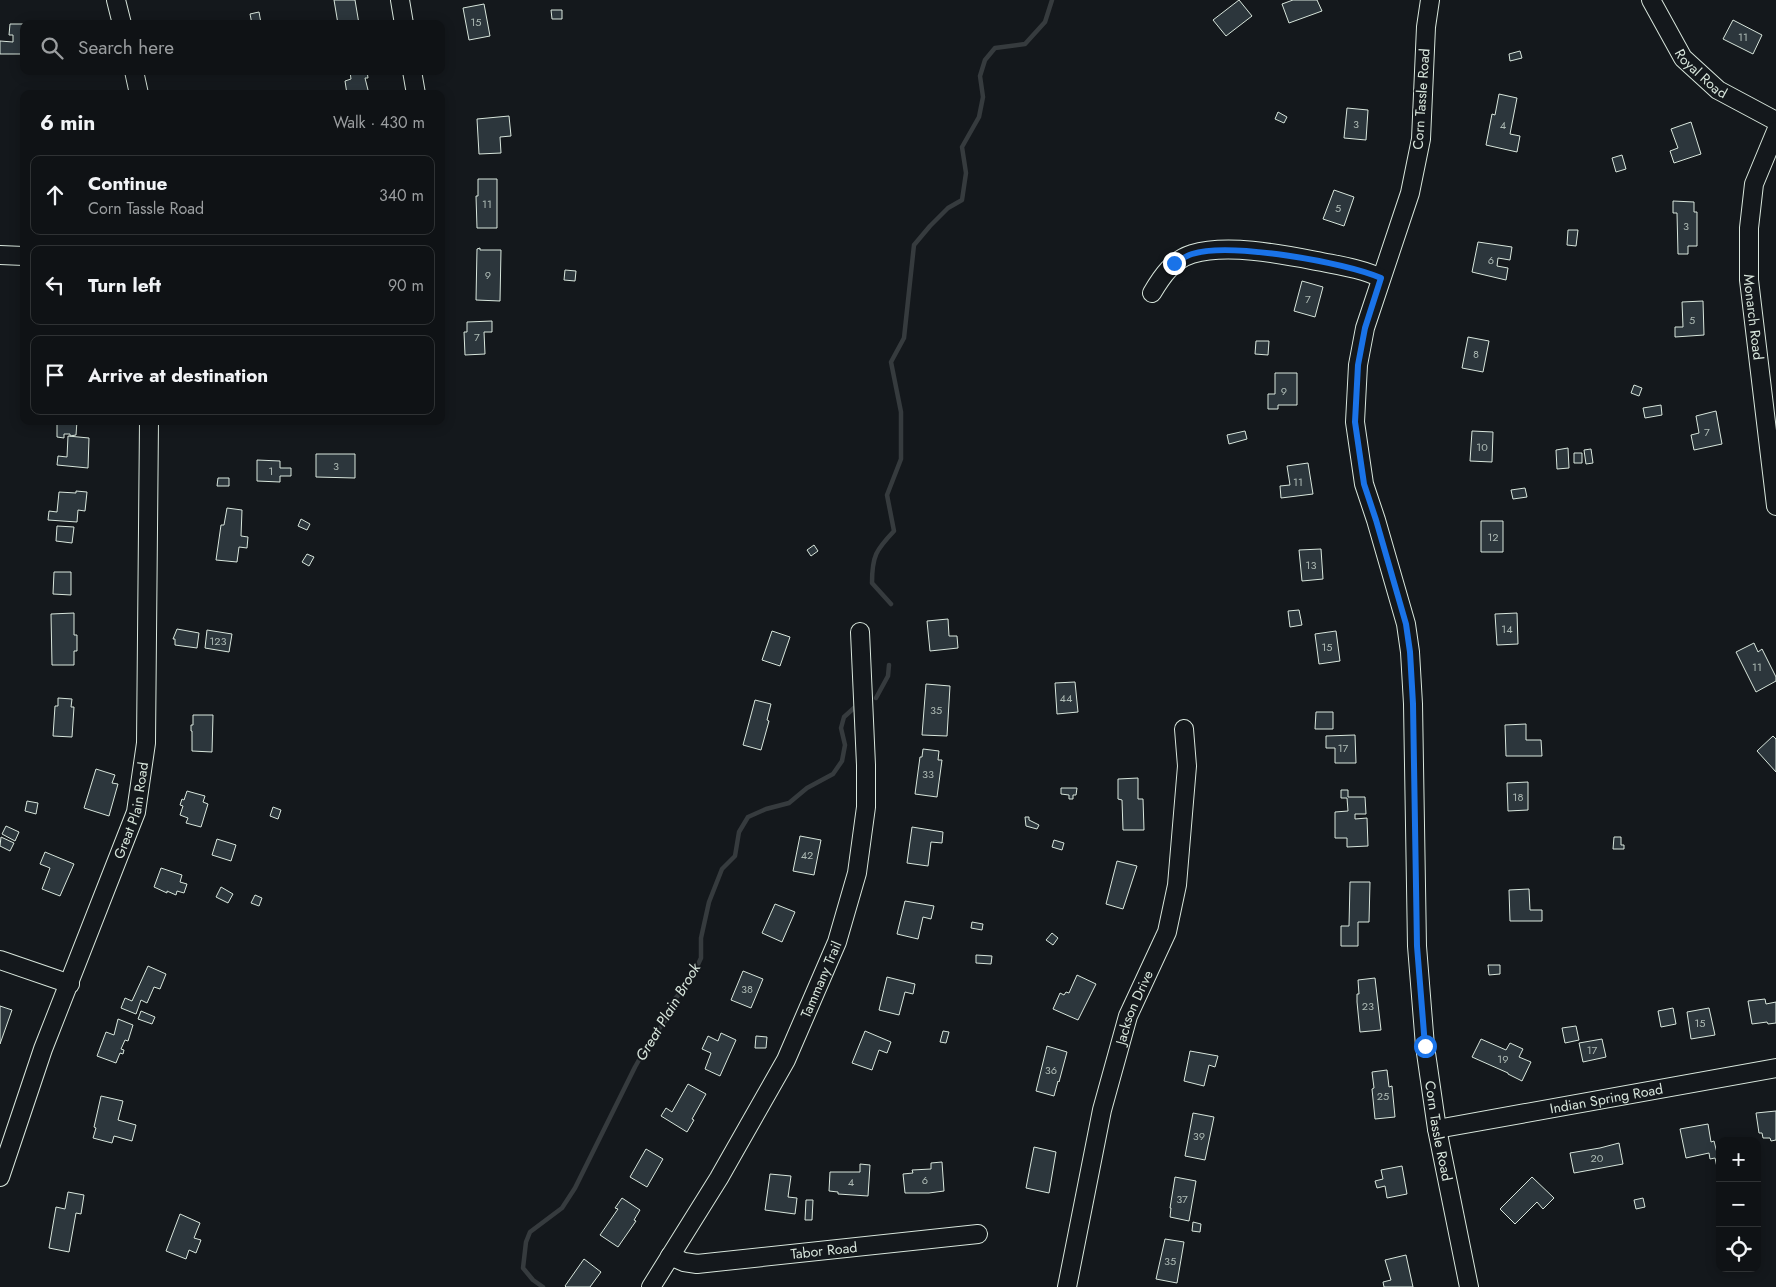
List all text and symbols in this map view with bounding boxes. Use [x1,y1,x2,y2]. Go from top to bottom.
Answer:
house number: 15 [470,14,482,30]
search box [20,20,445,75]
house number: 11 [1738,29,1748,45]
icon: search [38,34,66,62]
text: Search here [78,34,174,61]
street label: Royal Road [1670,45,1731,103]
street label: Corn Tassle Road [1407,48,1435,150]
text: 6 min [40,108,95,138]
text: Walk · 430 m [333,111,425,134]
house number: 3 [1353,116,1359,132]
house number: 4 [1500,117,1507,133]
text: Continue [88,170,167,197]
icon: ahead [41,181,69,209]
text: 340 m [379,184,424,207]
house number: 11 [482,196,492,212]
text: Corn Tassle Road [88,197,204,220]
house number: 5 [1335,200,1341,216]
house number: 3 [1683,218,1689,234]
route end [1163,252,1186,275]
house number: 6 [1488,252,1494,268]
house number: 9 [485,267,491,283]
icon: left [41,271,69,299]
text: Turn left [88,272,161,299]
text: 90 m [388,274,424,297]
street label: Monarch Road [1739,274,1768,361]
house number: 7 [1305,291,1311,307]
house number: 5 [1689,312,1695,328]
house number: 7 [474,329,480,345]
house number: 8 [1473,346,1479,362]
icon: arrive [41,361,69,389]
text: Arrive at destination [88,362,268,389]
house number: 9 [1281,383,1287,399]
house number: 7 [1704,424,1710,440]
house number: 10 [1476,439,1488,455]
house number: 3 [333,458,339,474]
house number: 1 [269,463,273,479]
house number: 11 [1293,474,1303,490]
house number: 12 [1487,529,1499,545]
house number: 13 [1306,557,1316,573]
house number: 14 [1501,621,1513,637]
house number: 123 [209,633,227,649]
house number: 15 [1321,639,1333,655]
house number: 11 [1752,659,1762,675]
house number: 44 [1060,690,1073,706]
house number: 35 [930,702,942,718]
house number: 17 [1338,740,1349,756]
street label: Great Plain Road [109,761,153,862]
house number: 33 [922,766,934,782]
house number: 18 [1513,789,1523,805]
house number: 42 [801,847,813,863]
street label: Tammany Trail [795,938,846,1021]
water label: Great Plain Brook [630,958,706,1065]
street label: Jackson Drive [1110,967,1158,1049]
house number: 38 [741,981,753,997]
house number: 23 [1362,998,1374,1014]
house number: 15 [1694,1015,1706,1031]
route start [1414,1035,1437,1058]
house number: 17 [1587,1042,1598,1058]
house number: 19 [1497,1051,1509,1067]
house number: 36 [1045,1062,1057,1078]
street label: Corn Tassle Road [1420,1079,1457,1183]
street label: Indian Spring Road [1548,1079,1664,1119]
house number: 25 [1377,1088,1389,1104]
house number: 39 [1193,1128,1205,1144]
map controls [1716,1137,1761,1272]
button: + [1716,1137,1761,1182]
house number: 20 [1591,1150,1604,1166]
house number: 6 [922,1172,928,1188]
house number: 4 [848,1174,855,1190]
button: − [1716,1182,1761,1227]
house number: 37 [1176,1191,1188,1207]
button: locate [1716,1227,1761,1272]
street label: Tabor Road [790,1237,858,1264]
house number: 35 [1164,1253,1176,1269]

